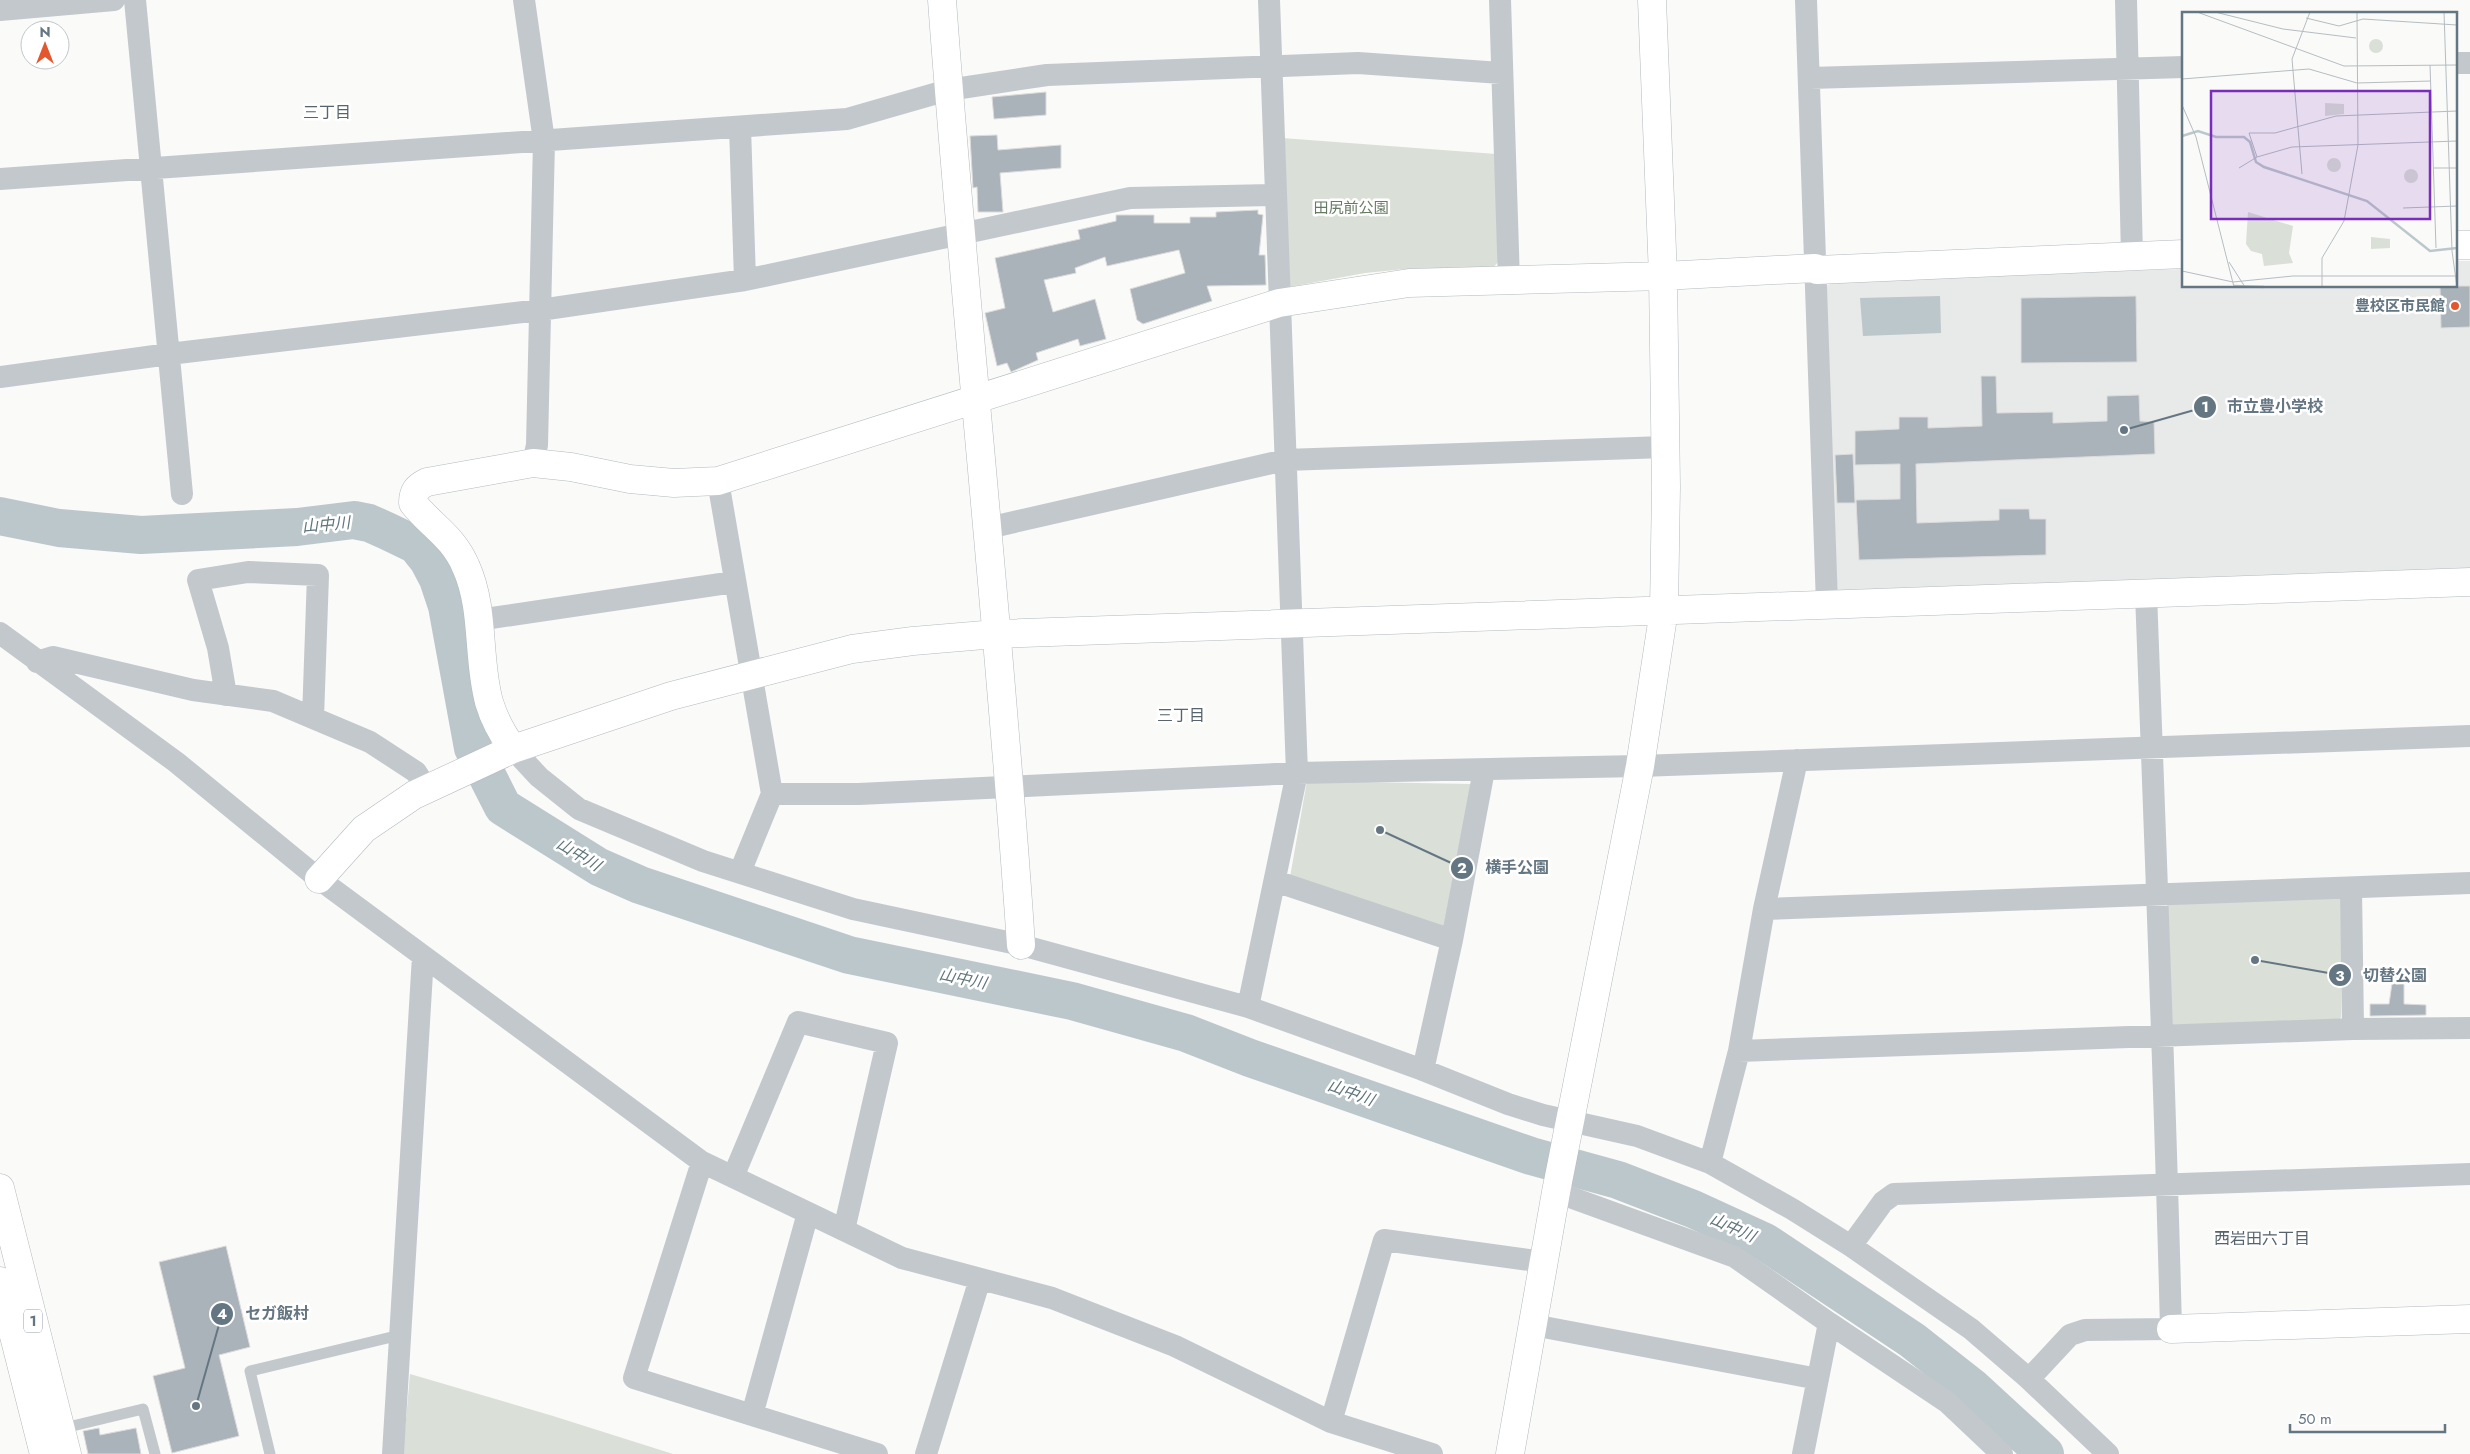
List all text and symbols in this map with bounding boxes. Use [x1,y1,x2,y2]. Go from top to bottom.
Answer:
inset map [2182,12,2458,288]
north arrow [20,20,70,70]
text: N [39,22,51,42]
district label: 三丁目 [303,101,351,124]
park label: 田尻前公園 [1313,197,1389,219]
place label: 豊校区市民館 [2355,295,2445,317]
marker: 豊校区市民館 [2449,300,2461,312]
callout: 市立豊小学校 [2192,391,2333,422]
text: 市立豊小学校 [2227,395,2323,418]
text: 1 [2201,396,2209,418]
water label: 山中川 [301,511,353,538]
district label: 三丁目 [1157,704,1205,727]
water label: 山中川 [552,832,607,878]
callout: 横手公園 [1450,852,1559,883]
text: 横手公園 [1485,856,1549,879]
text: 2 [1457,857,1467,879]
callout: 切替公園 [2328,960,2437,991]
water label: 山中川 [937,962,991,995]
text: 切替公園 [2363,964,2427,987]
text: 3 [2335,965,2345,987]
water label: 山中川 [1324,1073,1379,1112]
water label: 山中川 [1706,1207,1761,1249]
district label: 西岩田六丁目 [2214,1227,2310,1250]
callout: セガ飯村 [210,1298,319,1329]
text: セガ飯村 [245,1302,309,1325]
text: 4 [217,1303,227,1325]
road number: 1 [24,1310,42,1332]
scale bar [2290,1402,2445,1434]
text: 50 m [2298,1408,2332,1430]

